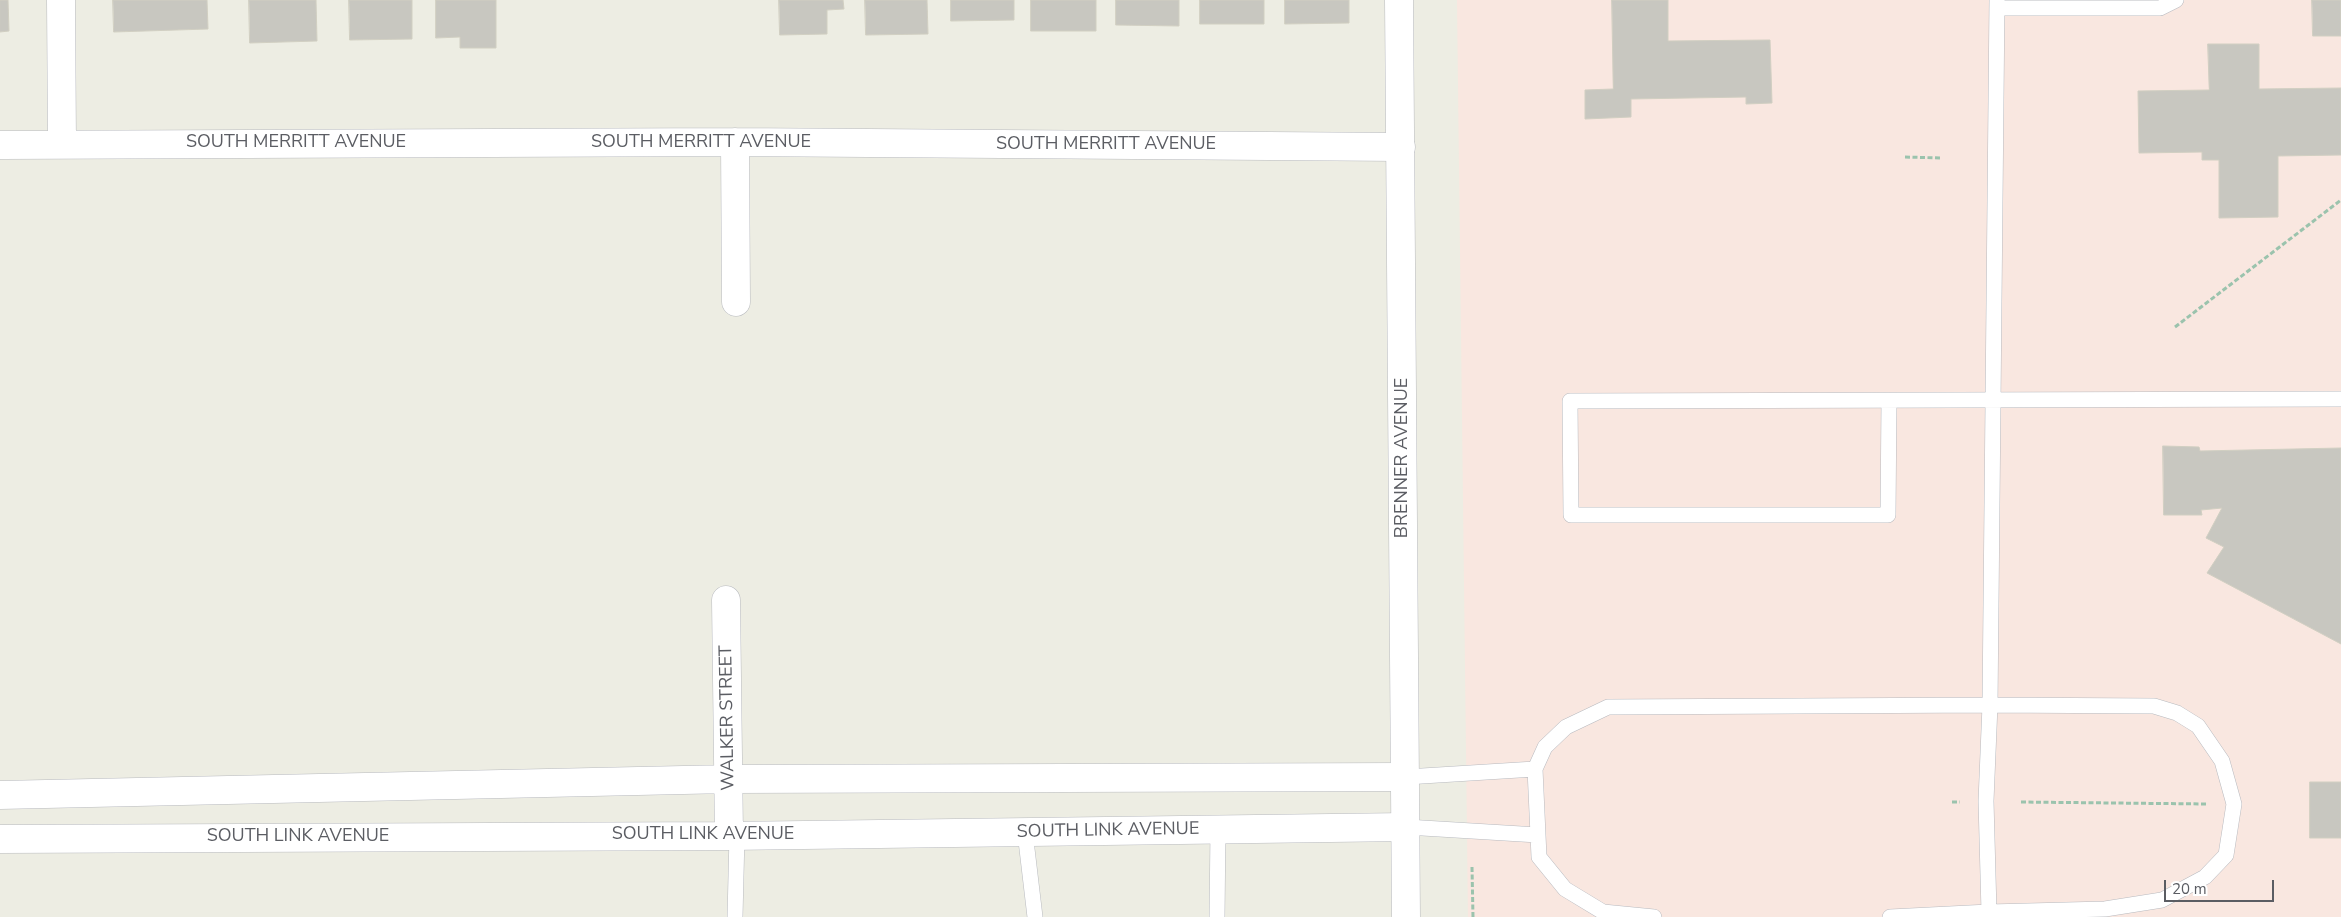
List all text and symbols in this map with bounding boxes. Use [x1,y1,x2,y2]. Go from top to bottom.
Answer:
street label: SOUTH MERRITT AVENUE [186,132,406,154]
street label: SOUTH MERRITT AVENUE [591,132,811,154]
street label: SOUTH MERRITT AVENUE [996,134,1216,156]
street label: BRENNER AVENUE [1392,378,1414,538]
street label: WALKER STREET [716,645,740,791]
street label: SOUTH LINK AVENUE [1016,819,1200,843]
street label: SOUTH LINK AVENUE [612,824,794,846]
street label: SOUTH LINK AVENUE [207,826,389,848]
scale bar [2166,870,2276,902]
text: 20 m [2172,879,2207,899]

